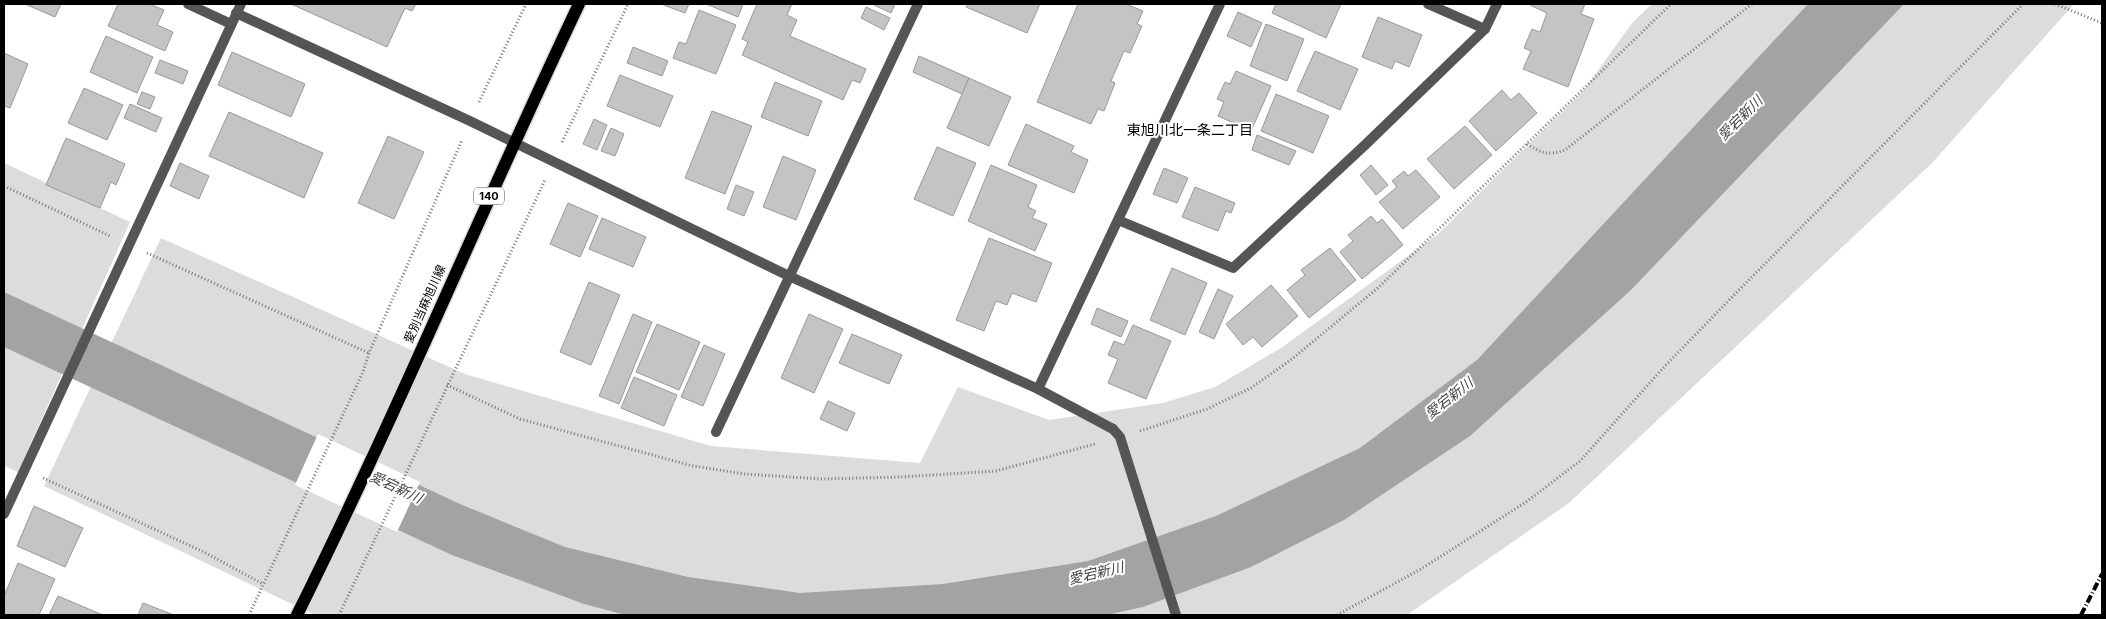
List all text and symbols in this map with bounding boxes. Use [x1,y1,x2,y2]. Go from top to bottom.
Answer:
water label: 愛宕新川 [1714,90,1767,143]
district label: 東旭川北一条二丁目 [1127,121,1253,138]
road number: 140 [474,188,504,205]
street label: 愛別当麻旭川線 [401,262,448,345]
water label: 愛宕新川 [1421,372,1478,422]
water label: 愛宕新川 [367,467,427,507]
water label: 愛宕新川 [1067,557,1127,587]

